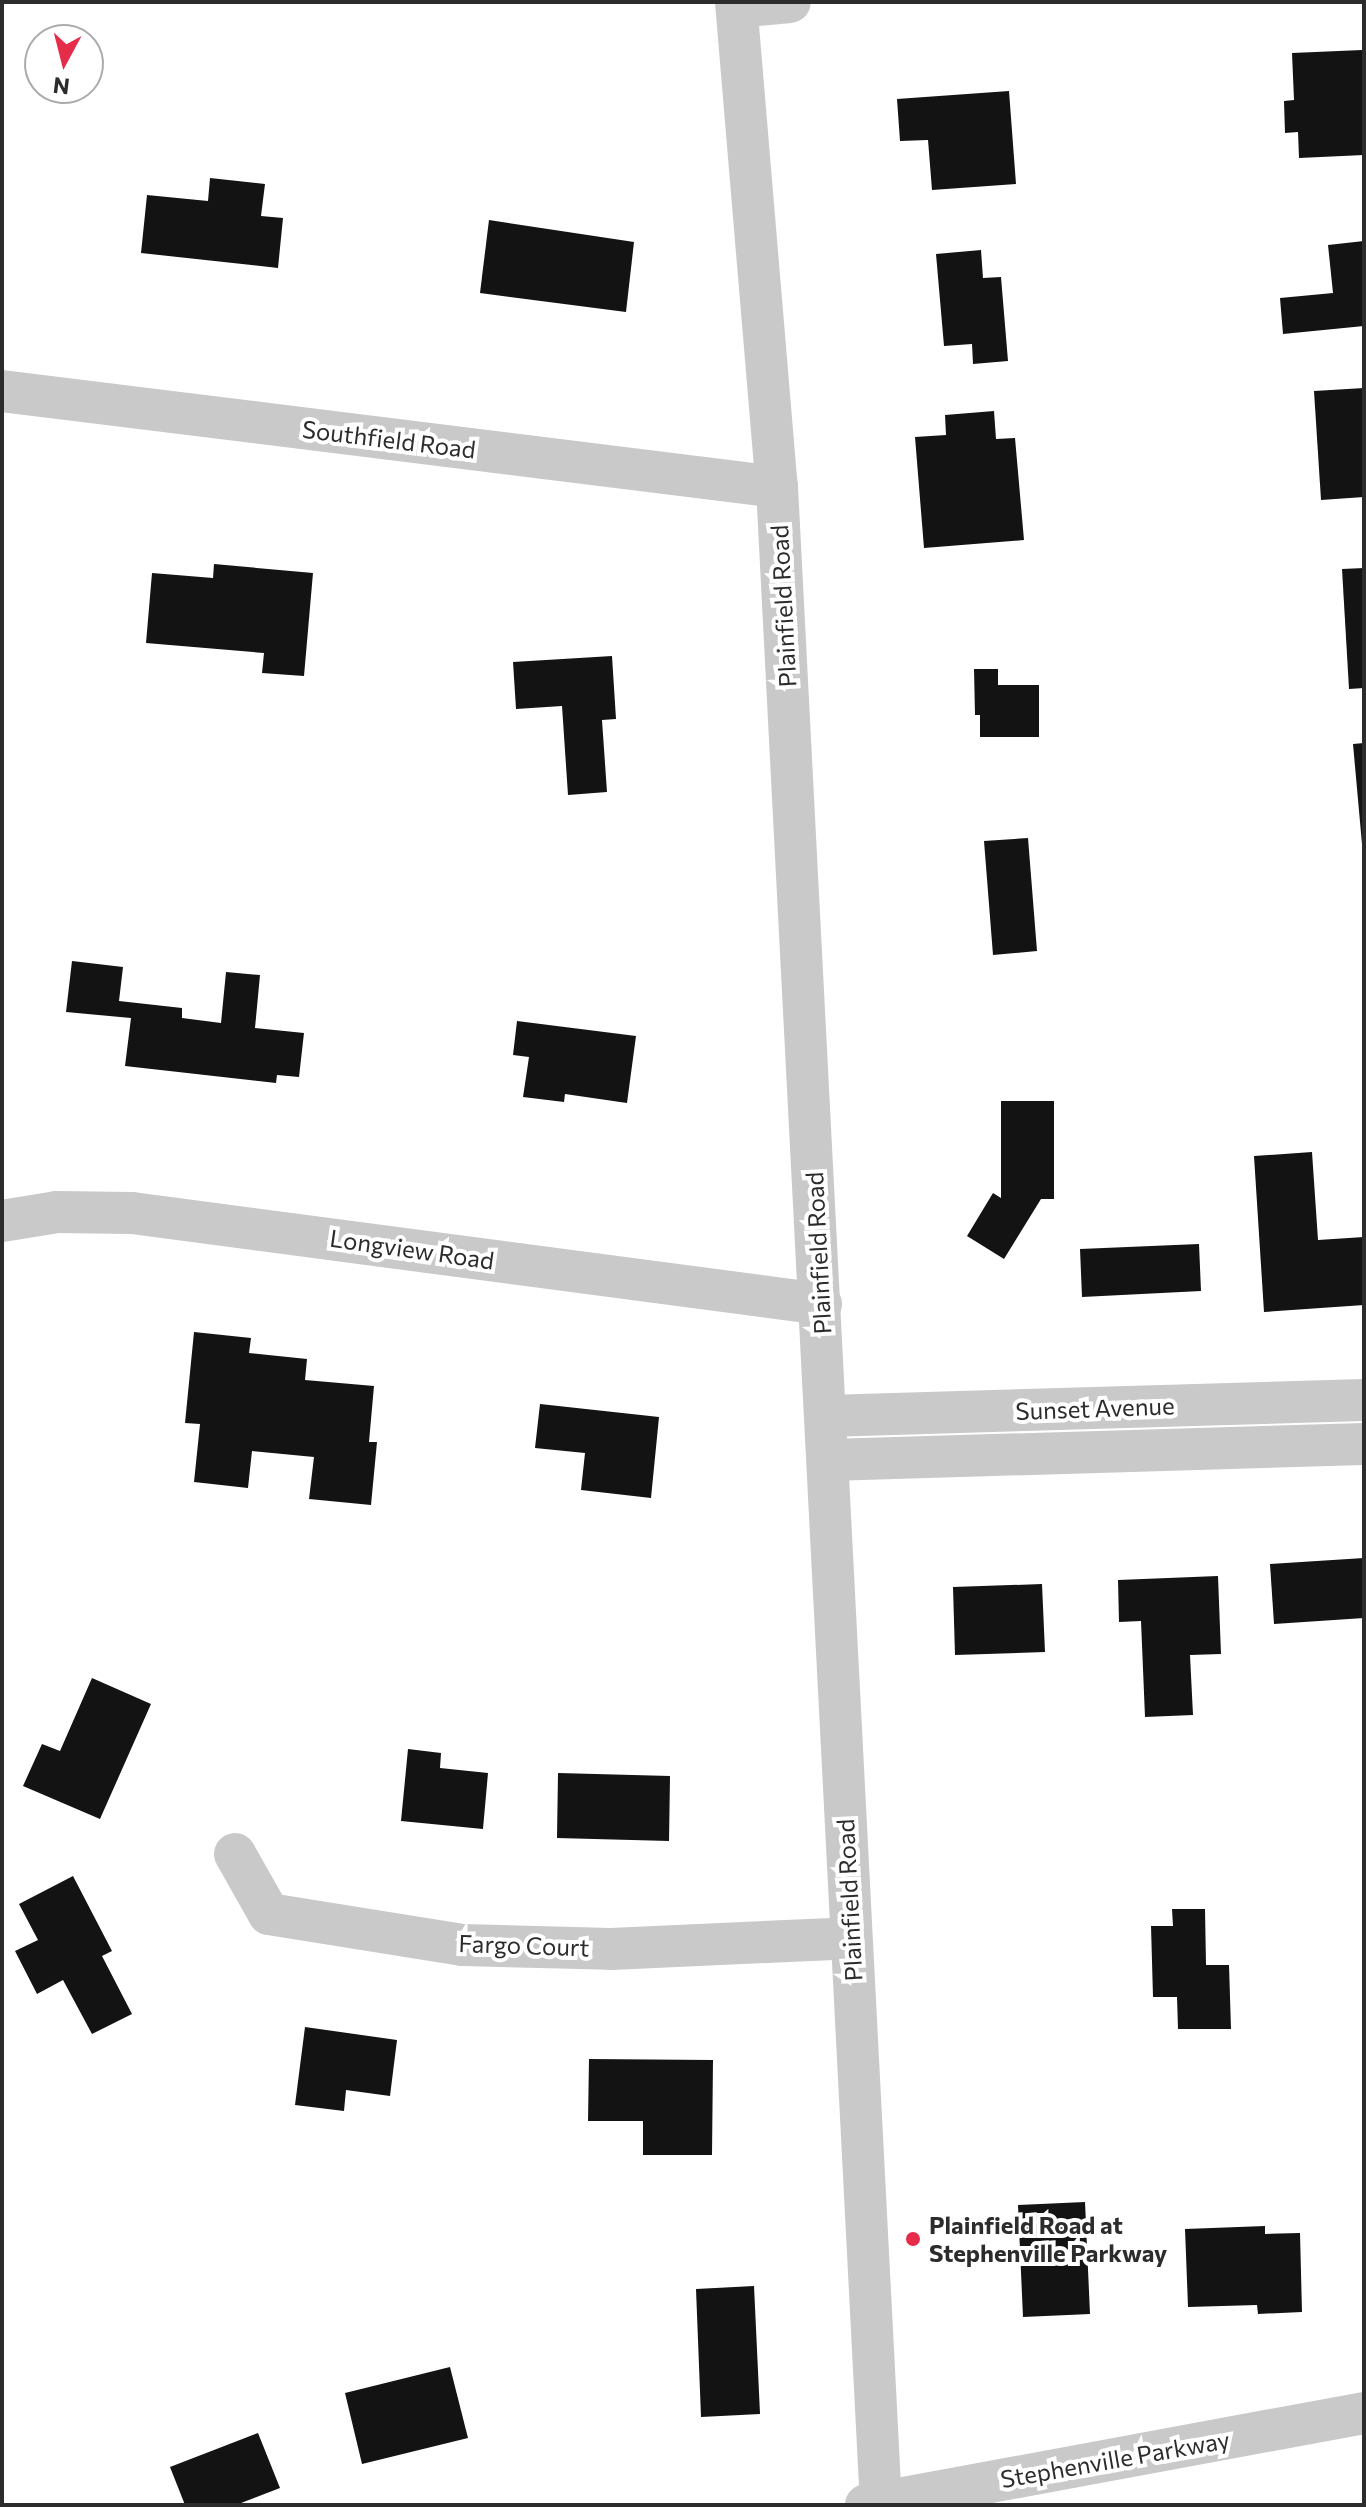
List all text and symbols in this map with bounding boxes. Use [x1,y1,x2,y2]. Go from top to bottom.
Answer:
north arrow [24,24,104,104]
text: N [51,72,71,101]
street label: Southfield Road [301,414,477,464]
street label: Plainfield Road [764,524,802,688]
street label: Plainfield Road [799,1171,837,1335]
street label: Longview Road [328,1223,496,1275]
street label: Sunset Avenue [1015,1391,1175,1425]
street label: Plainfield Road [830,1818,868,1982]
street label: Fargo Court [458,1928,590,1962]
place label: Plainfield Road at Stephenville Parkway [929,2211,1167,2267]
marker: Plainfield Road at Stephenville Parkway [904,2230,922,2248]
street label: Stephenville Parkway [998,2425,1232,2493]

